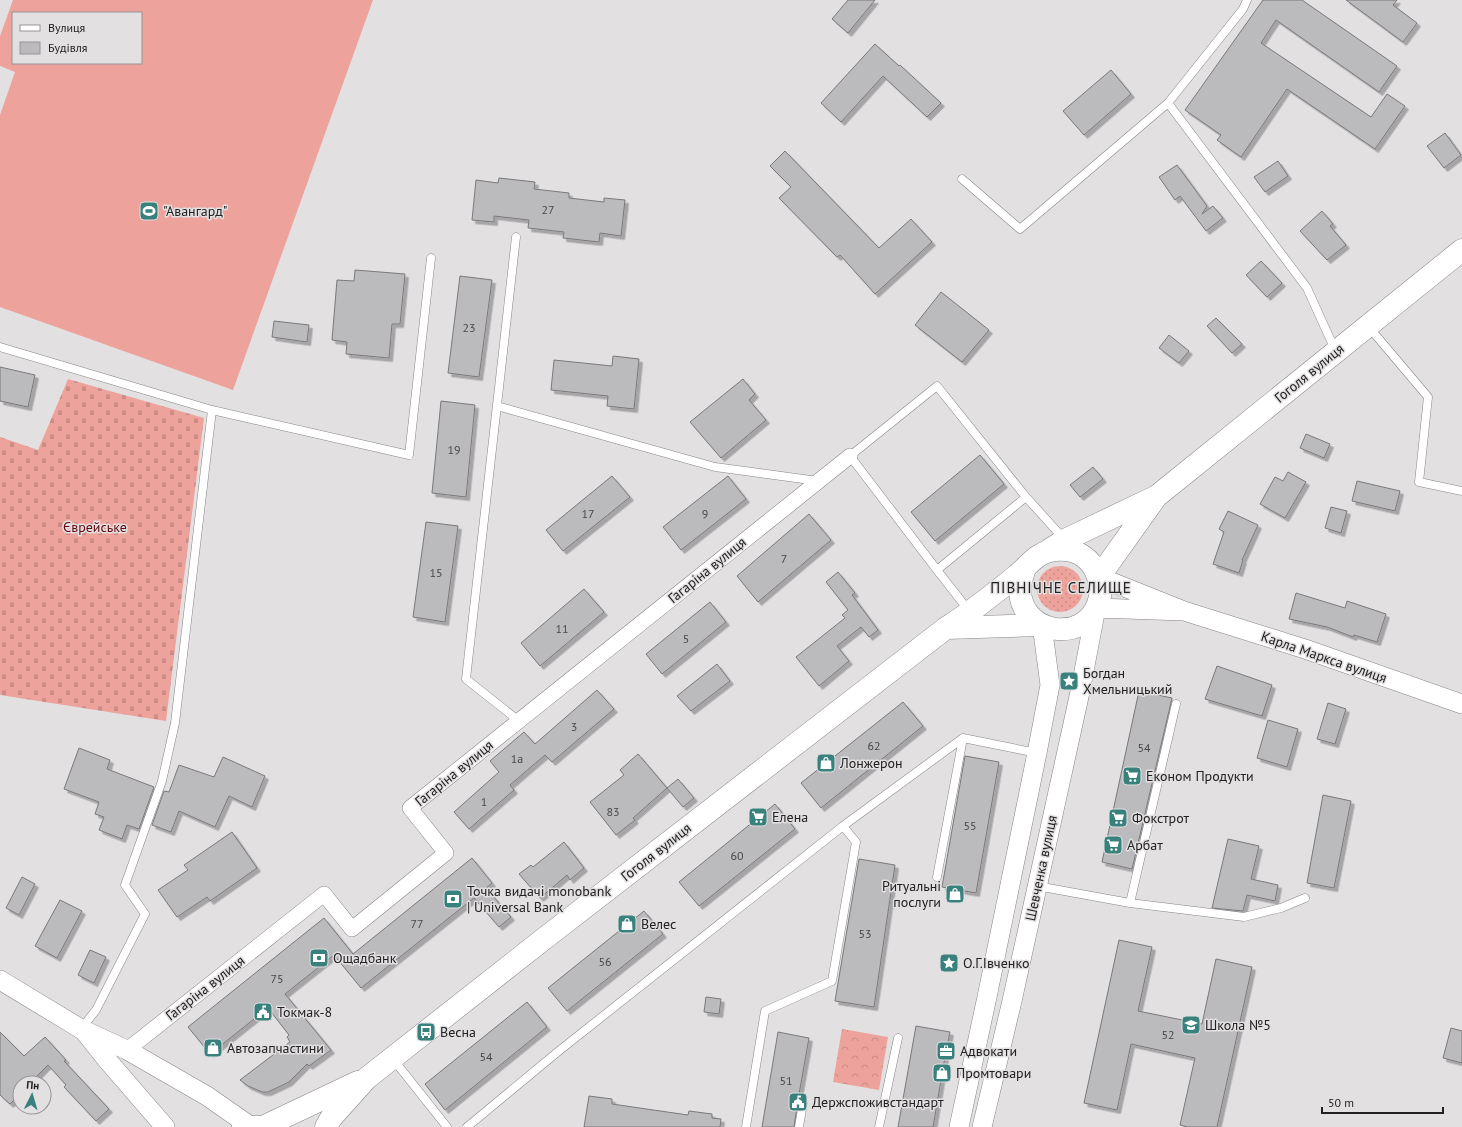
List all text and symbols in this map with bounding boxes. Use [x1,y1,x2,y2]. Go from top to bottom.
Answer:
legend [12,12,142,64]
text: Вулиця [48,20,85,35]
text: Будівля [48,40,87,55]
sports icon: "Авангард" [138,200,160,222]
place label: "Авангард" [163,202,228,220]
house number: 27 [541,202,555,217]
house number: 23 [462,320,476,335]
street label: Гоголя вулиця [1271,339,1347,407]
house number: 19 [447,442,461,457]
house number: 17 [581,506,595,521]
house number: 9 [702,506,708,521]
park label: Єврейське [63,518,127,536]
street label: Гагаріна вулиця [664,533,750,607]
house number: 7 [781,551,787,566]
house number: 15 [429,565,443,580]
district label: ПІВНІЧНЕ СЕЛИЩЕ [990,578,1132,597]
house number: 11 [555,621,569,636]
street label: Карла Маркса вулиця [1259,627,1389,687]
house number: 5 [683,631,689,646]
place label: Богдан Хмельницький [1083,664,1172,698]
place icon: Богдан Хмельницький [1058,670,1080,692]
house number: 3 [571,719,577,734]
street label: Гагаріна вулиця [411,736,497,810]
house number: 62 [867,738,881,753]
house number: 54 [1137,740,1151,755]
house number: 1а [511,751,523,766]
shop icon: Лонжерон [815,752,837,774]
place label: Лонжерон [839,754,903,772]
supermarket icon: Економ Продукти [1121,765,1143,787]
place label: Економ Продукти [1146,767,1254,785]
house number: 1 [481,794,487,809]
house number: 83 [606,804,620,819]
supermarket icon: Елена [747,806,769,828]
supermarket icon: Фокстрот [1107,807,1129,829]
place label: Елена [772,808,808,826]
place label: Фокстрот [1132,809,1189,827]
street label: Шевченка вулиця [1021,813,1061,923]
house number: 55 [963,818,977,833]
street label: Гоголя вулиця [617,819,695,885]
supermarket icon: Арбат [1102,834,1124,856]
place label: Арбат [1127,836,1163,854]
house number: 60 [730,848,744,863]
place label: Ритуальні послуги [882,877,941,911]
place label: Точка видачі monobank | Universal Bank [467,882,611,916]
shop icon: Ритуальні послуги [944,883,966,905]
bank icon: Точка видачі monobank | Universal Bank [442,888,464,910]
shop icon: Велес [616,913,638,935]
place label: Велес [641,915,676,933]
house number: 77 [410,916,424,931]
house number: 53 [858,926,872,941]
bank icon: Ощадбанк [308,947,330,969]
place label: Ощадбанк [333,949,397,967]
street label: Гагаріна вулиця [162,951,248,1025]
place icon: О.Г.Івченко [938,952,960,974]
house number: 56 [598,954,612,969]
place label: О.Г.Івченко [963,954,1029,972]
house number: 75 [270,971,284,986]
public building icon: Токмак-8 [252,1001,274,1023]
place label: Токмак-8 [277,1003,332,1021]
school or university icon: Школа №5 [1180,1014,1202,1036]
place label: Школа №5 [1205,1016,1271,1034]
bus stop icon: Весна [415,1021,437,1043]
place label: Весна [440,1023,476,1041]
house number: 52 [1161,1027,1175,1042]
shop icon: Автозапчастини [202,1037,224,1059]
place label: Автозапчастини [227,1039,324,1057]
office icon: Адвокати [935,1040,957,1062]
place label: Адвокати [960,1042,1017,1060]
house number: 54 [479,1049,493,1064]
shop icon: Промтовари [931,1062,953,1084]
place label: Промтовари [956,1064,1031,1082]
house number: 51 [779,1073,793,1088]
north arrow [12,1075,52,1115]
text: Пн [26,1078,40,1093]
scale bar [1322,1089,1443,1115]
public building icon: Держспоживстандарт [787,1091,809,1113]
place label: Держспоживстандарт [812,1093,944,1111]
text: 50 m [1328,1095,1354,1110]

